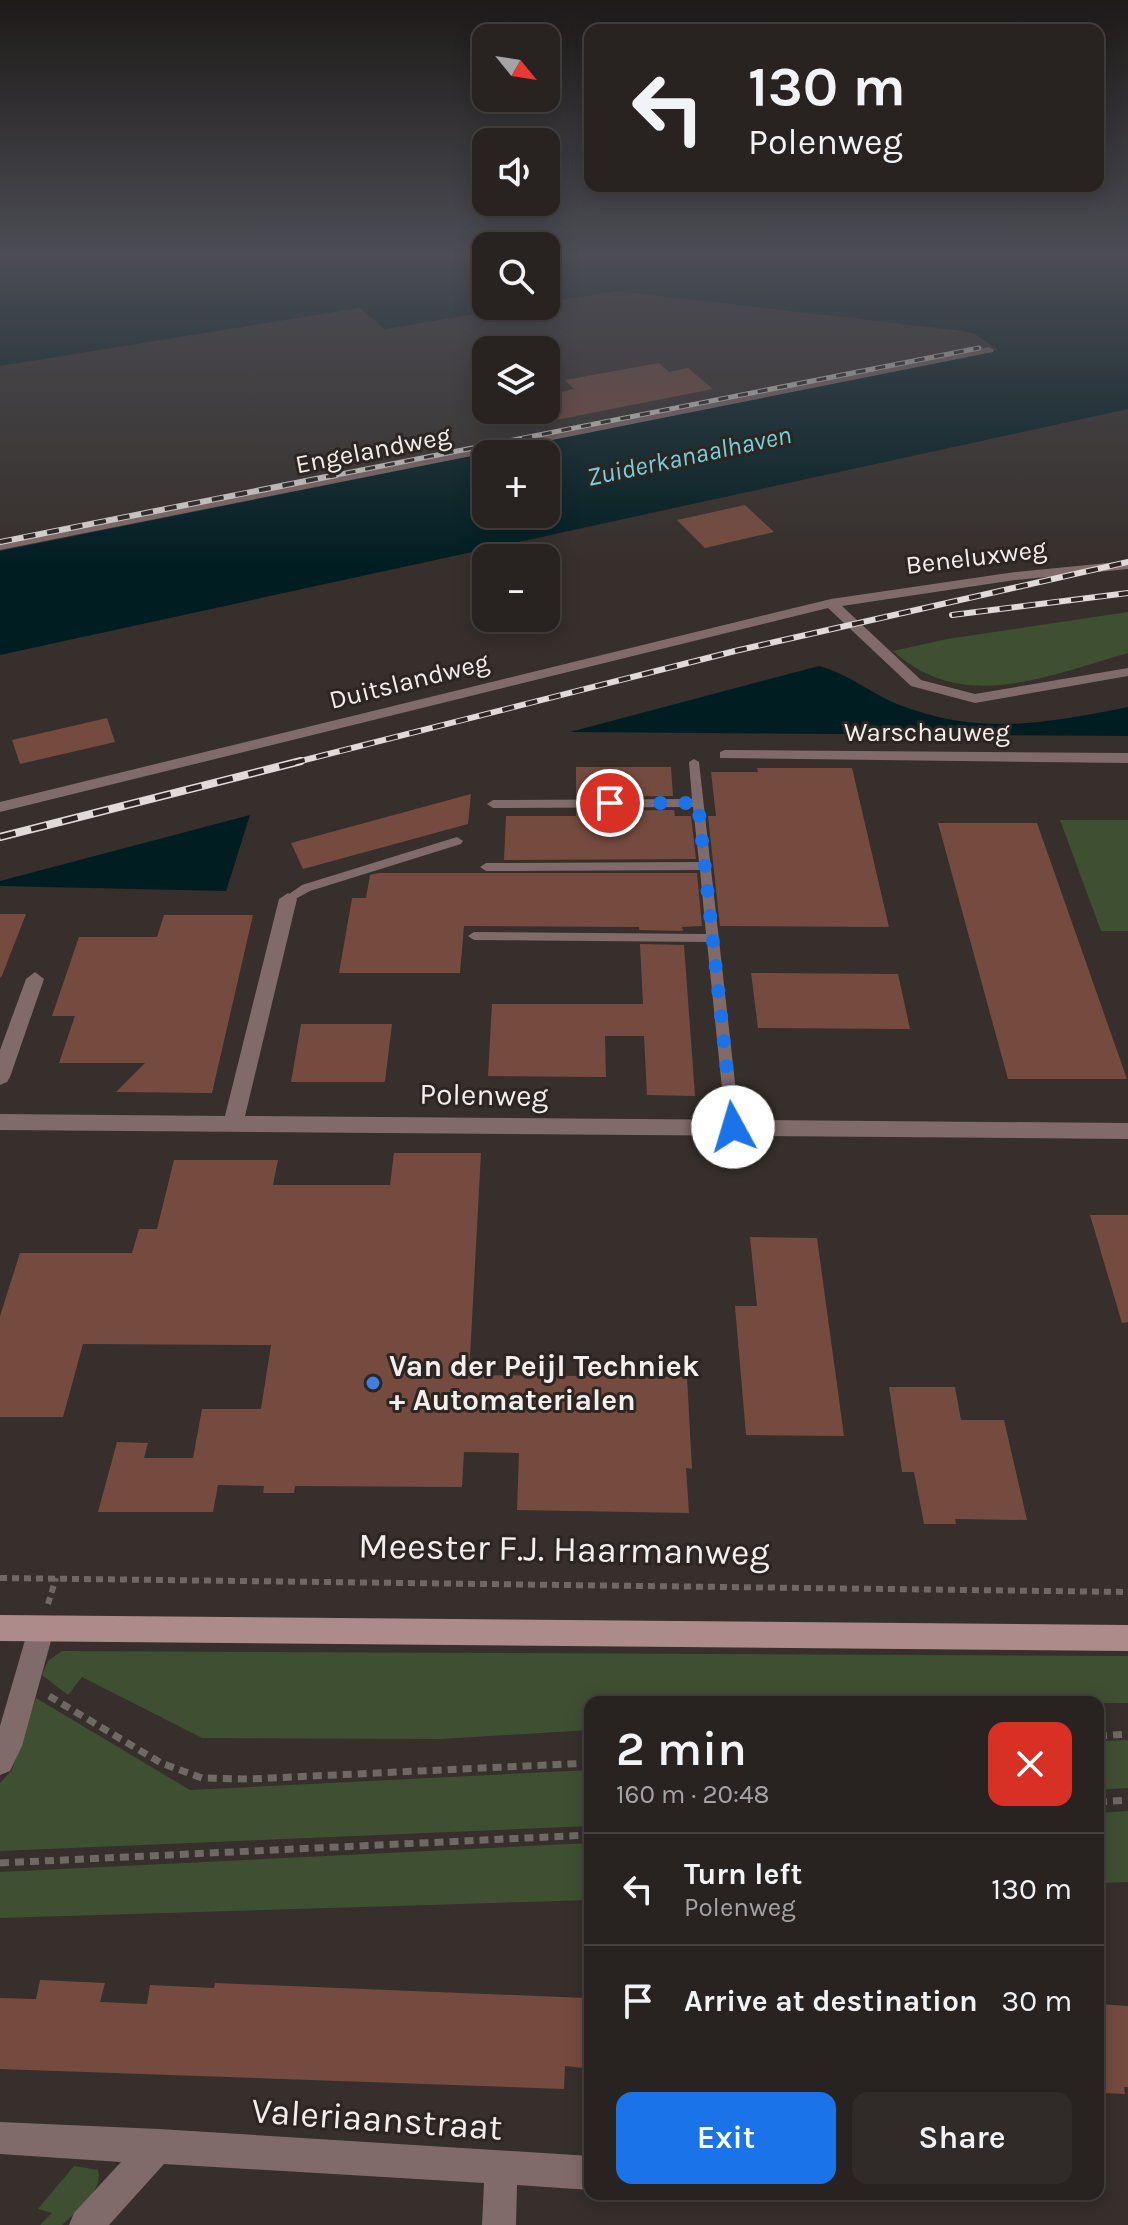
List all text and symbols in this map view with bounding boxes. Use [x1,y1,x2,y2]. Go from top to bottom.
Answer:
north arrow [472,24,560,112]
map controls [472,24,560,632]
text: 130 m [748,54,906,119]
icon: left [616,56,720,160]
text: Polenweg [748,121,903,163]
button: sound [472,128,560,216]
button: search [472,232,560,320]
button: layers [472,336,560,424]
water label: Zuiderkanaalhaven [584,419,794,493]
street label: Engelandweg [293,420,454,480]
button: + [472,440,560,528]
street label: Beneluxweg [904,533,1049,581]
button: − [472,544,560,632]
street label: Duitslandweg [326,646,492,716]
street label: Warschauweg [844,717,1010,748]
pin [576,769,644,837]
icon: arrive [588,781,632,825]
street label: Polenweg [419,1076,549,1114]
position arrow [691,1085,775,1169]
place label: Van der Peijl Techniek + Automaterialen [389,1348,700,1418]
marker: Van der Peijl Techniek + Automaterialen [364,1374,382,1392]
street label: Meester F.J. Haarmanweg [358,1524,770,1574]
text: 2 min [616,1721,747,1777]
button: close [988,1722,1072,1806]
text: 160 m · 20:48 [616,1779,769,1810]
text: Turn left [684,1856,802,1892]
icon: left [616,1867,660,1911]
text: 130 m [991,1871,1072,1907]
text: Polenweg [684,1892,796,1923]
icon: arrive [616,1979,660,2023]
text: Arrive at destination [684,1983,978,2019]
text: 30 m [1002,1983,1072,2019]
street label: Valeriaanstraat [250,2089,504,2149]
button: Exit [616,2092,836,2184]
button: Share [852,2092,1072,2184]

